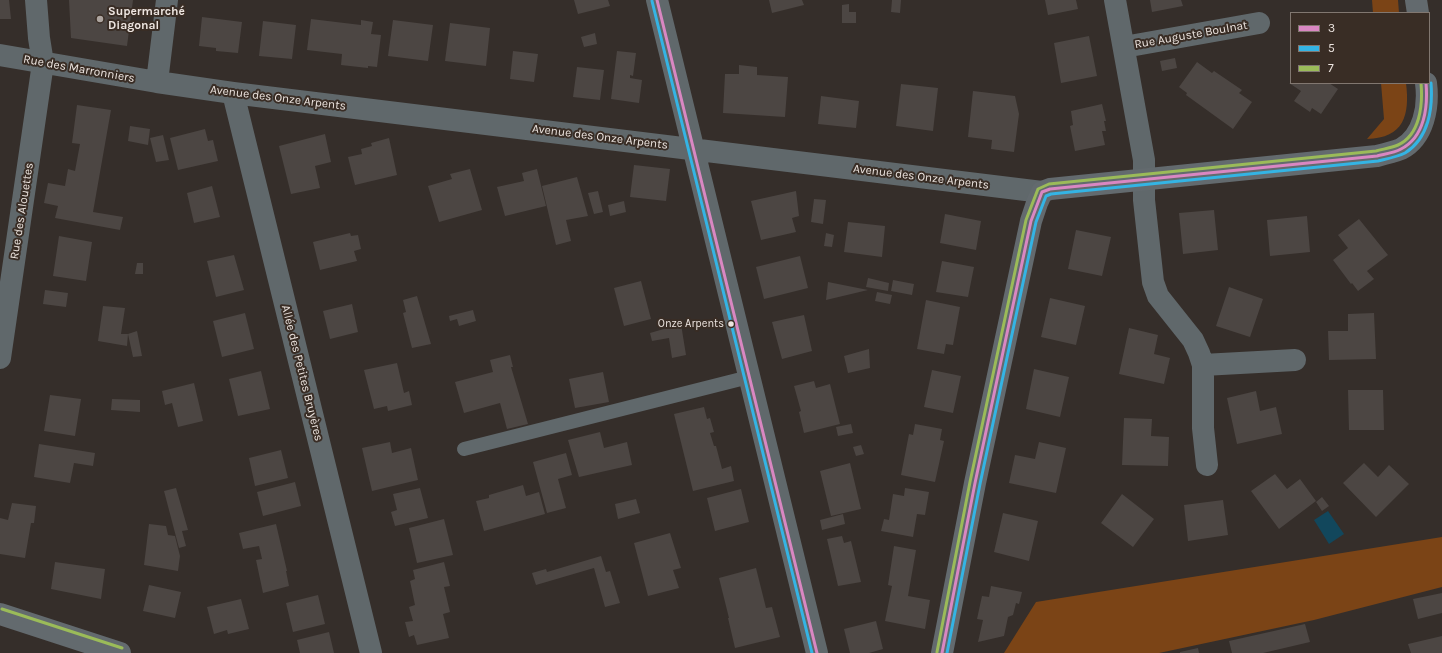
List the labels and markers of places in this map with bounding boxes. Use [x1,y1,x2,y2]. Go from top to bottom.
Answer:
place label: Supermarché Diagonal [108,5,185,33]
marker: Supermarché Diagonal [95,14,105,24]
place label: Onze Arpents [658,317,724,331]
marker: Onze Arpents [726,319,736,329]

